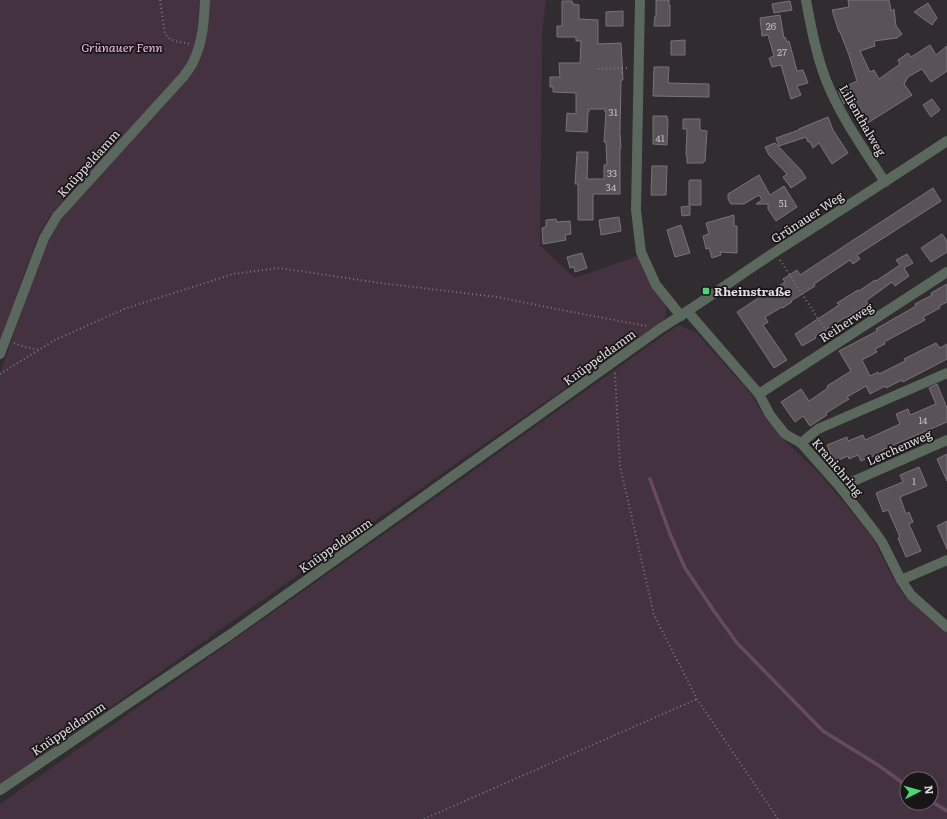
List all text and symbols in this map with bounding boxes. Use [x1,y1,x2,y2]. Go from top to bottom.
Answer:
house number: 26 [766,18,777,33]
park label: Grünauer Fenn [81,38,163,56]
house number: 27 [777,44,787,59]
street label: Lilienthalweg [835,81,891,159]
house number: 31 [608,104,618,119]
street label: Knüppeldamm [53,125,124,201]
house number: 41 [655,130,665,145]
house number: 33 [607,165,617,180]
house number: 34 [606,179,617,194]
street label: Grünauer Weg [767,187,847,247]
house number: 51 [778,195,788,210]
place label: Rheinstraße [714,282,791,300]
marker: Rheinstraße [701,286,711,296]
street label: Reiherweg [815,298,877,346]
street label: Knüppeldamm [559,324,639,389]
house number: 14 [918,412,928,427]
street label: Lerchenweg [863,424,935,469]
street label: Kranichring [808,434,868,500]
house number: 1 [912,473,916,488]
street label: Knüppeldamm [295,513,376,577]
street label: Knüppeldamm [27,696,109,759]
north arrow [899,771,939,811]
text: N [922,784,938,795]

